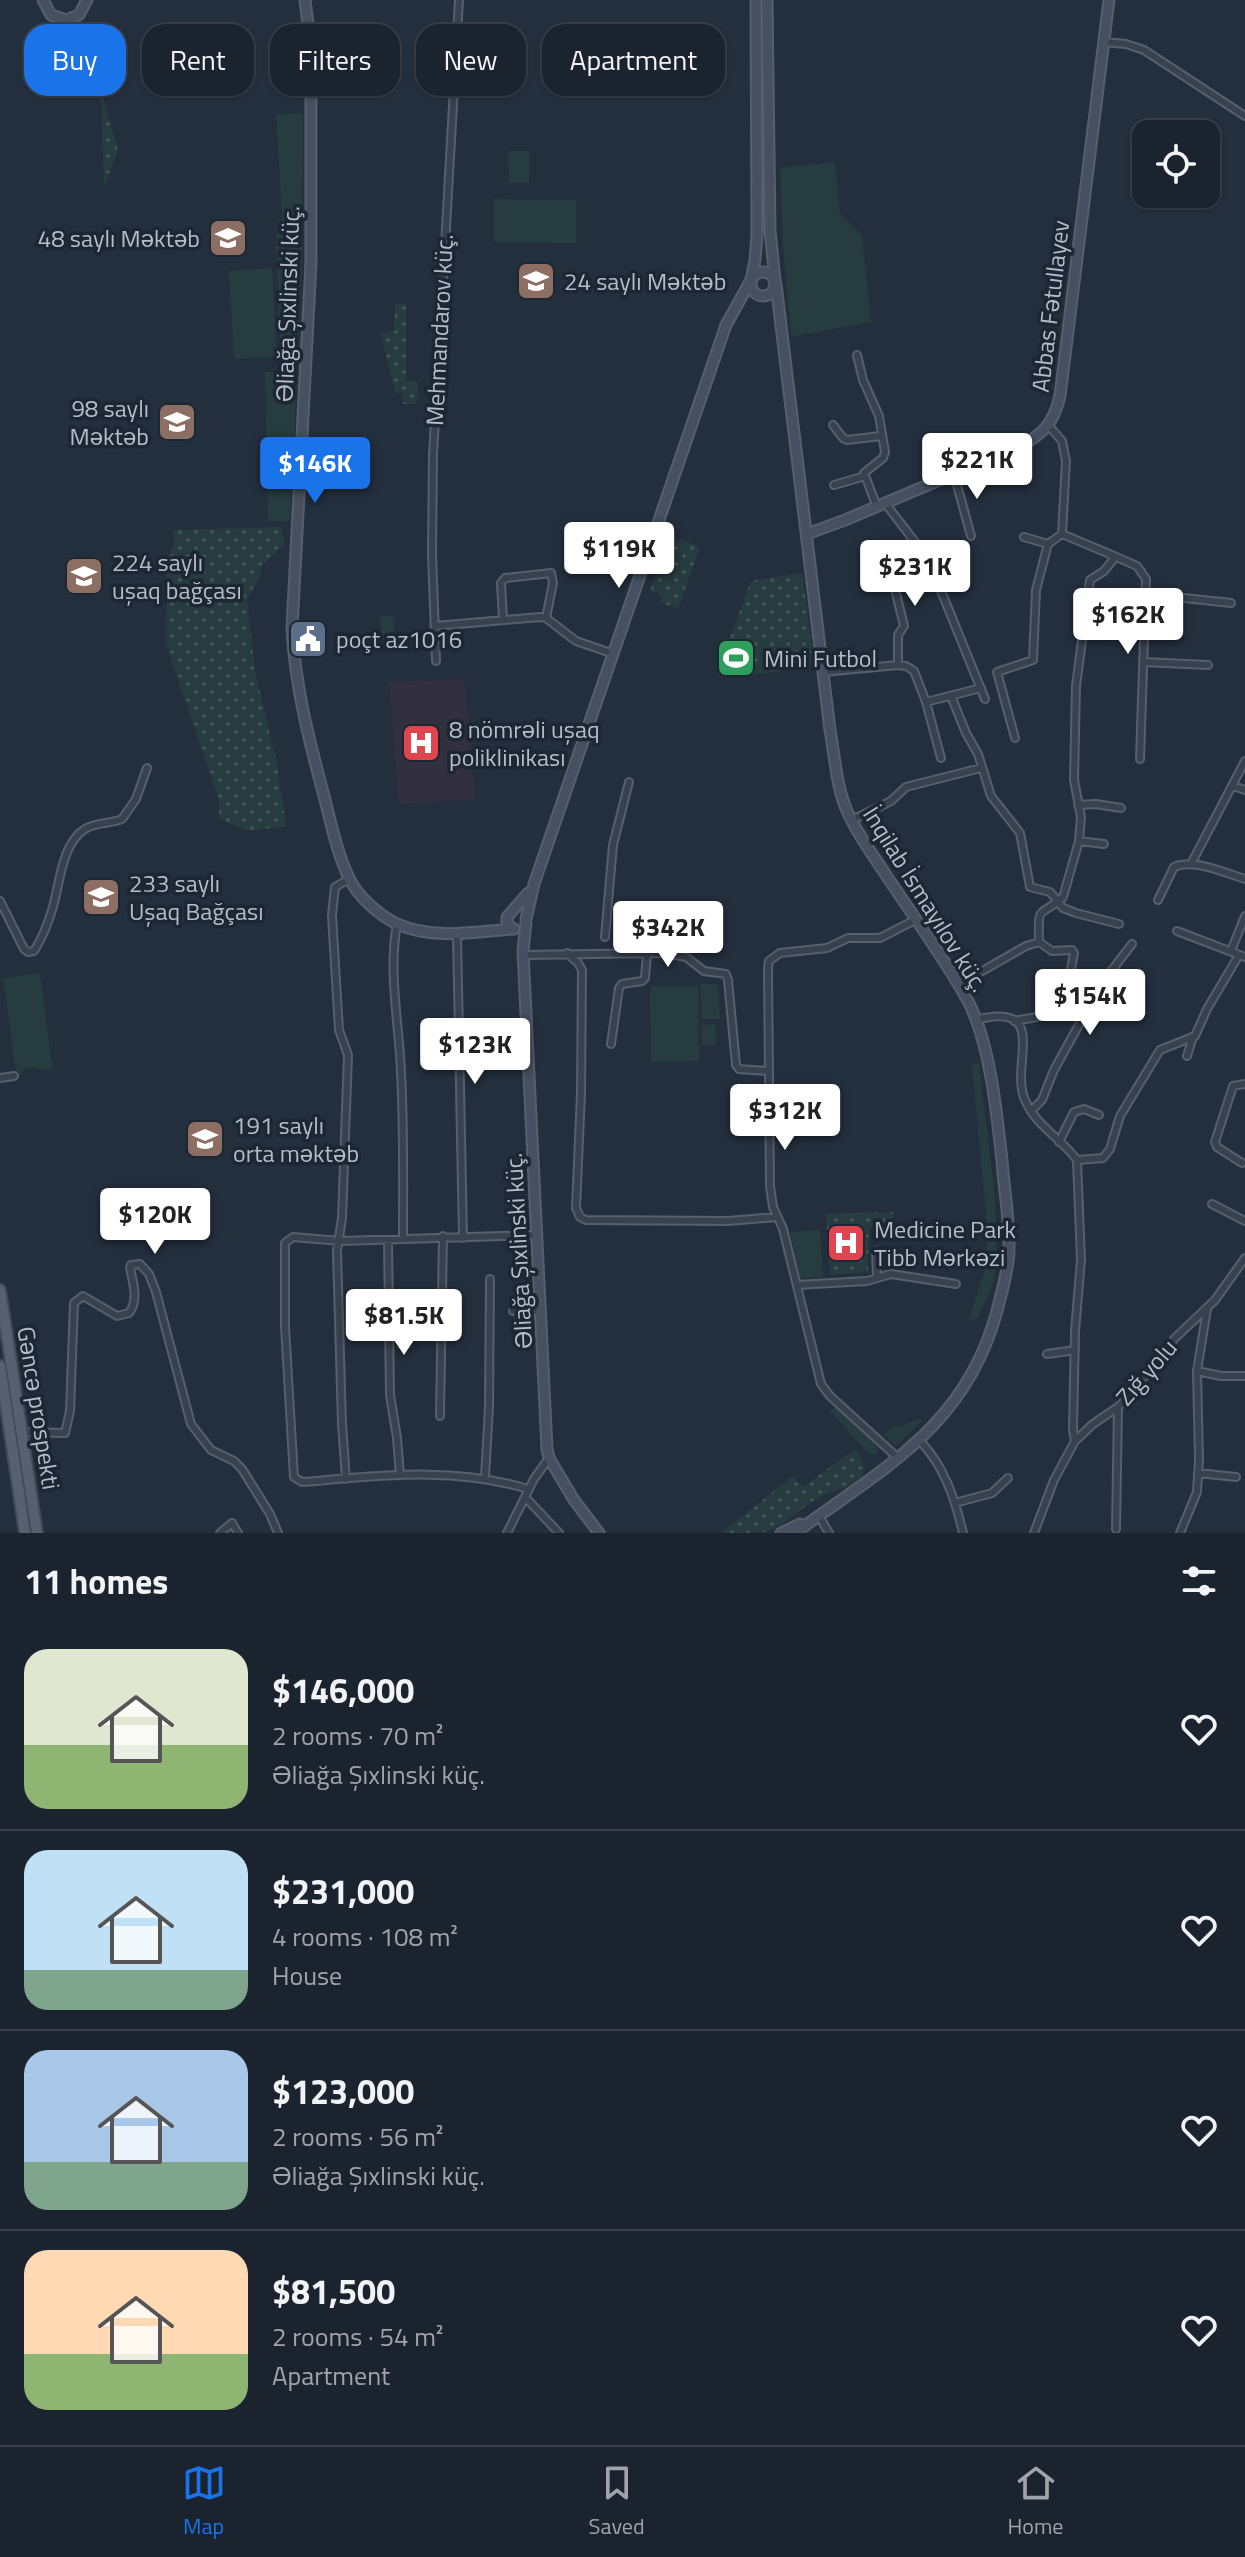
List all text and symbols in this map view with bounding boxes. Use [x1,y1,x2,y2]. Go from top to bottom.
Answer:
chip: Buy [24,24,126,96]
chip: Rent [142,24,254,96]
chip: Filters [270,24,400,96]
chip: New [416,24,526,96]
chip: Apartment [542,24,725,96]
map controls [1132,120,1220,208]
button: locate [1132,120,1220,208]
street label: Əliağa Şıxlinski küç. [266,205,308,403]
school or university icon: 48 saylı Məktəb [207,217,249,259]
street label: Abbas Fətullayev [1022,218,1078,394]
place label: 48 saylı Məktəb [38,220,200,256]
street label: Mehmandarov küç. [416,233,462,427]
school or university icon: 24 saylı Məktəb [515,260,557,302]
place label: 24 saylı Məktəb [564,263,726,299]
place label: 98 saylı Məktəb [70,390,149,454]
school or university icon: 98 saylı Məktəb [156,401,198,443]
pin: $221K [921,433,1033,501]
pin: $146K [259,437,371,505]
text: $221K [940,439,1014,478]
text: $146K [278,443,352,482]
pin: $119K [563,522,675,590]
text: $119K [582,528,656,567]
pin: $231K [859,540,971,608]
place label: 224 saylı uşaq bağçası [112,544,242,608]
text: $231K [878,546,952,585]
school or university icon: 224 saylı uşaq bağçası [63,555,105,597]
pin: $162K [1072,588,1184,656]
text: $162K [1091,594,1165,633]
public building icon: poçt az1016 [287,618,329,660]
place label: poçt az1016 [336,621,462,657]
sports icon: Mini Futbol [715,637,757,679]
place label: Mini Futbol [764,640,877,676]
place label: 8 nömrəli uşaq poliklinikası [449,711,600,775]
hospital icon: 8 nömrəli uşaq poliklinikası [400,722,442,764]
street label: İnqilab İsmayılov küç. [854,799,998,999]
place label: 233 saylı Uşaq Bağçası [129,865,263,929]
school or university icon: 233 saylı Uşaq Bağçası [80,876,122,918]
pin: $342K [612,901,724,969]
text: $342K [631,907,705,946]
pin: $154K [1034,969,1146,1037]
text: $154K [1053,975,1127,1014]
pin: $123K [419,1018,531,1086]
text: $123K [438,1024,512,1063]
pin: $312K [729,1084,841,1152]
text: $312K [748,1090,822,1129]
place label: 191 saylı orta məktəb [233,1107,359,1171]
school or university icon: 191 saylı orta məktəb [184,1118,226,1160]
street label: Əliağa Şıxlinski küç. [495,1152,541,1350]
pin: $120K [99,1188,211,1256]
text: $120K [118,1194,192,1233]
place label: Medicine Park Tibb Mərkəzi [874,1211,1017,1275]
hospital icon: Medicine Park Tibb Mərkəzi [825,1222,867,1264]
pin: $81.5K [339,1289,469,1357]
text: $81.5K [364,1295,444,1334]
street label: Gəncə prospekti [8,1324,70,1492]
street label: Zığ yolu [1107,1331,1185,1413]
text: 11 homes [24,1555,168,1607]
icon: filters [1177,1559,1221,1603]
text: $146,000 [272,1664,414,1716]
icon: home [88,1681,184,1777]
icon: heart [1177,1707,1221,1751]
text: 2 rooms · 70 m² [272,1716,443,1755]
text: Əliağa Şıxlinski küç. [272,1755,485,1794]
text: $231,000 [272,1865,414,1917]
icon: home [88,1882,184,1978]
icon: heart [1177,1908,1221,1952]
text: 4 rooms · 108 m² [272,1917,458,1956]
text: House [272,1956,342,1995]
text: $123,000 [272,2065,414,2117]
icon: home [88,2082,184,2178]
icon: heart [1177,2108,1221,2152]
text: 2 rooms · 56 m² [272,2117,443,2156]
text: Əliağa Şıxlinski küç. [272,2156,485,2195]
text: $81,500 [272,2265,395,2317]
icon: home [88,2282,184,2378]
icon: heart [1177,2308,1221,2352]
text: 2 rooms · 54 m² [272,2317,443,2356]
text: Apartment [272,2356,390,2395]
tab: Map [182,2461,226,2543]
tab: Saved [589,2461,645,2543]
tab: Home [1008,2461,1063,2543]

